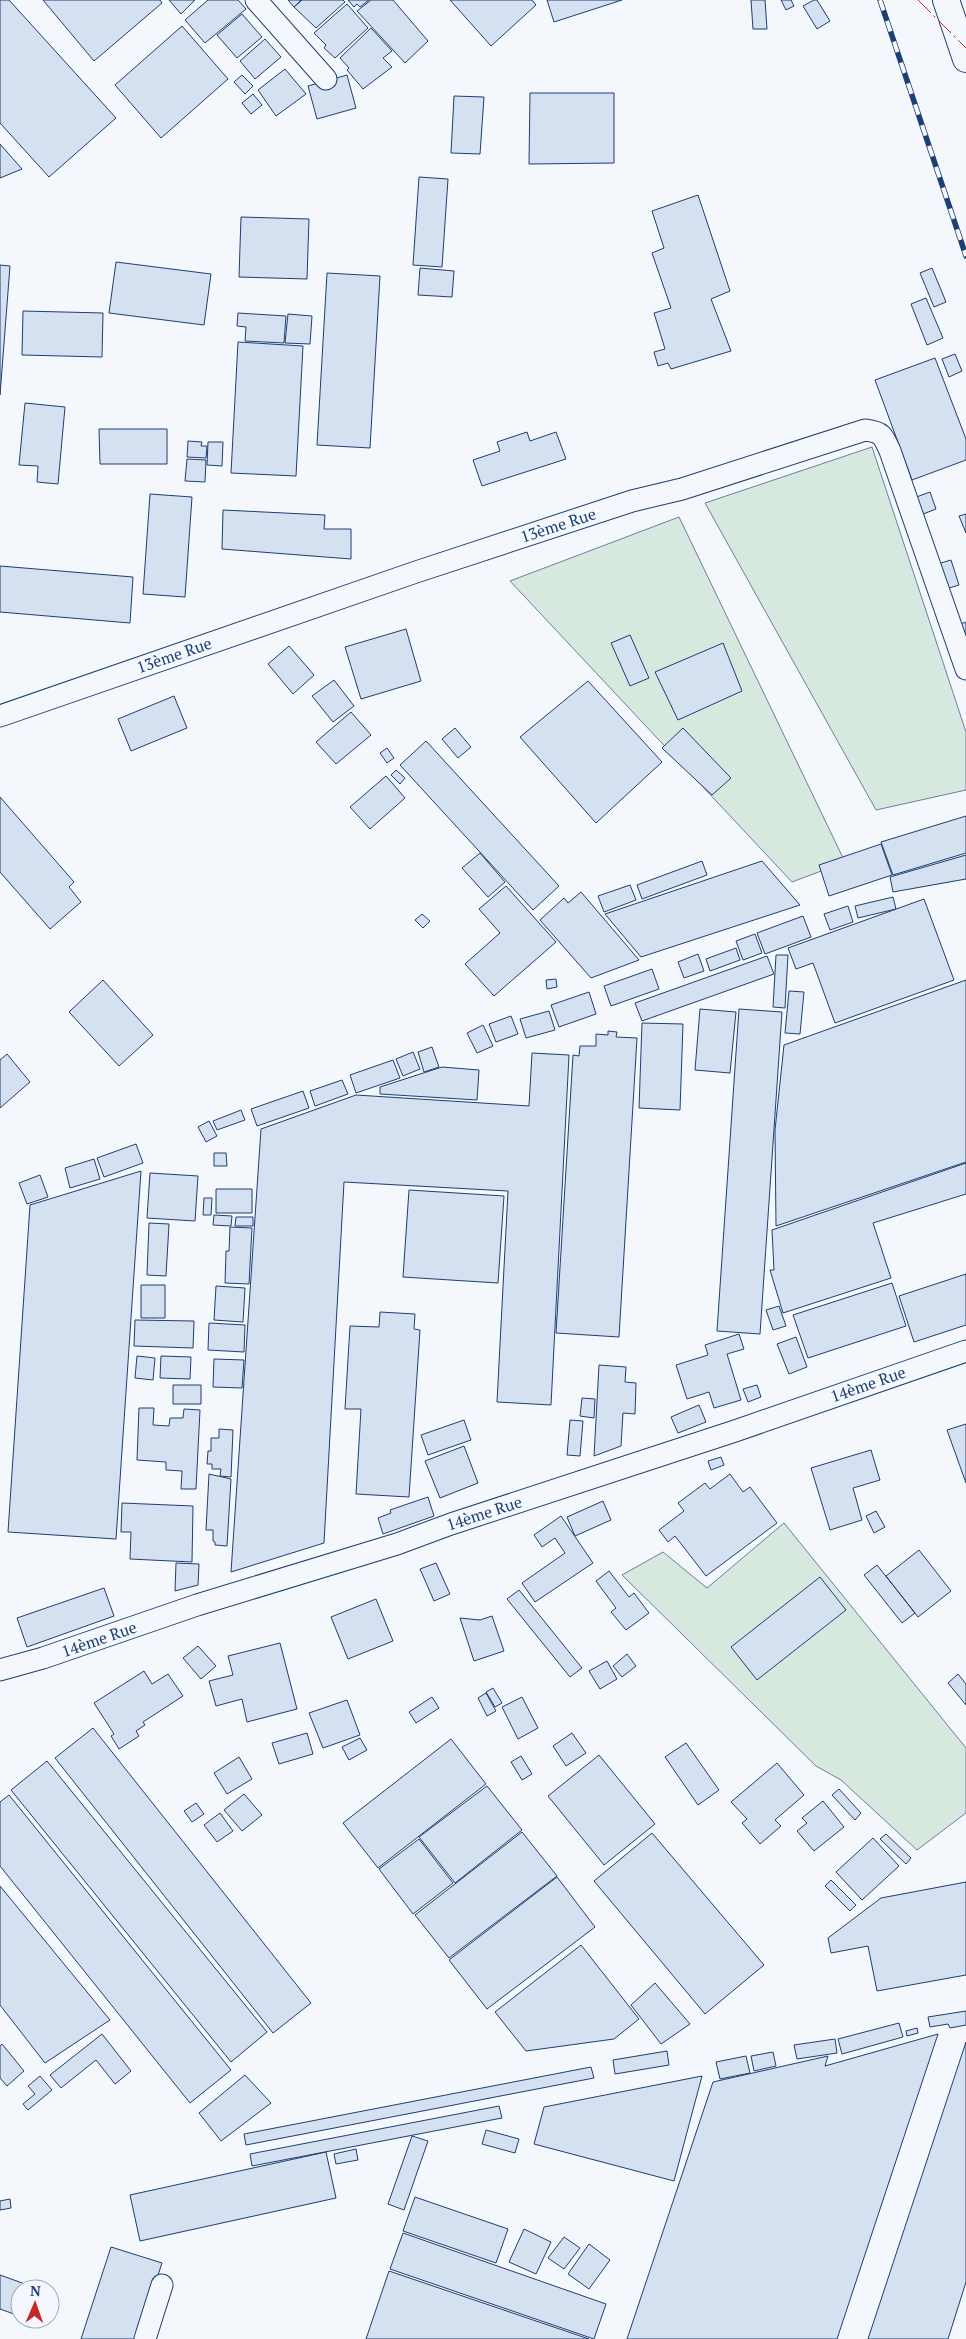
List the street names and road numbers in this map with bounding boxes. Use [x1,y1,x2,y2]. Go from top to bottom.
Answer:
street label: 13ème Rue [517,502,599,548]
street label: 13ème Rue [133,632,215,678]
street label: 14ème Rue [827,1361,909,1407]
street label: 14ème Rue [443,1490,525,1536]
street label: 14ème Rue [58,1616,140,1662]

